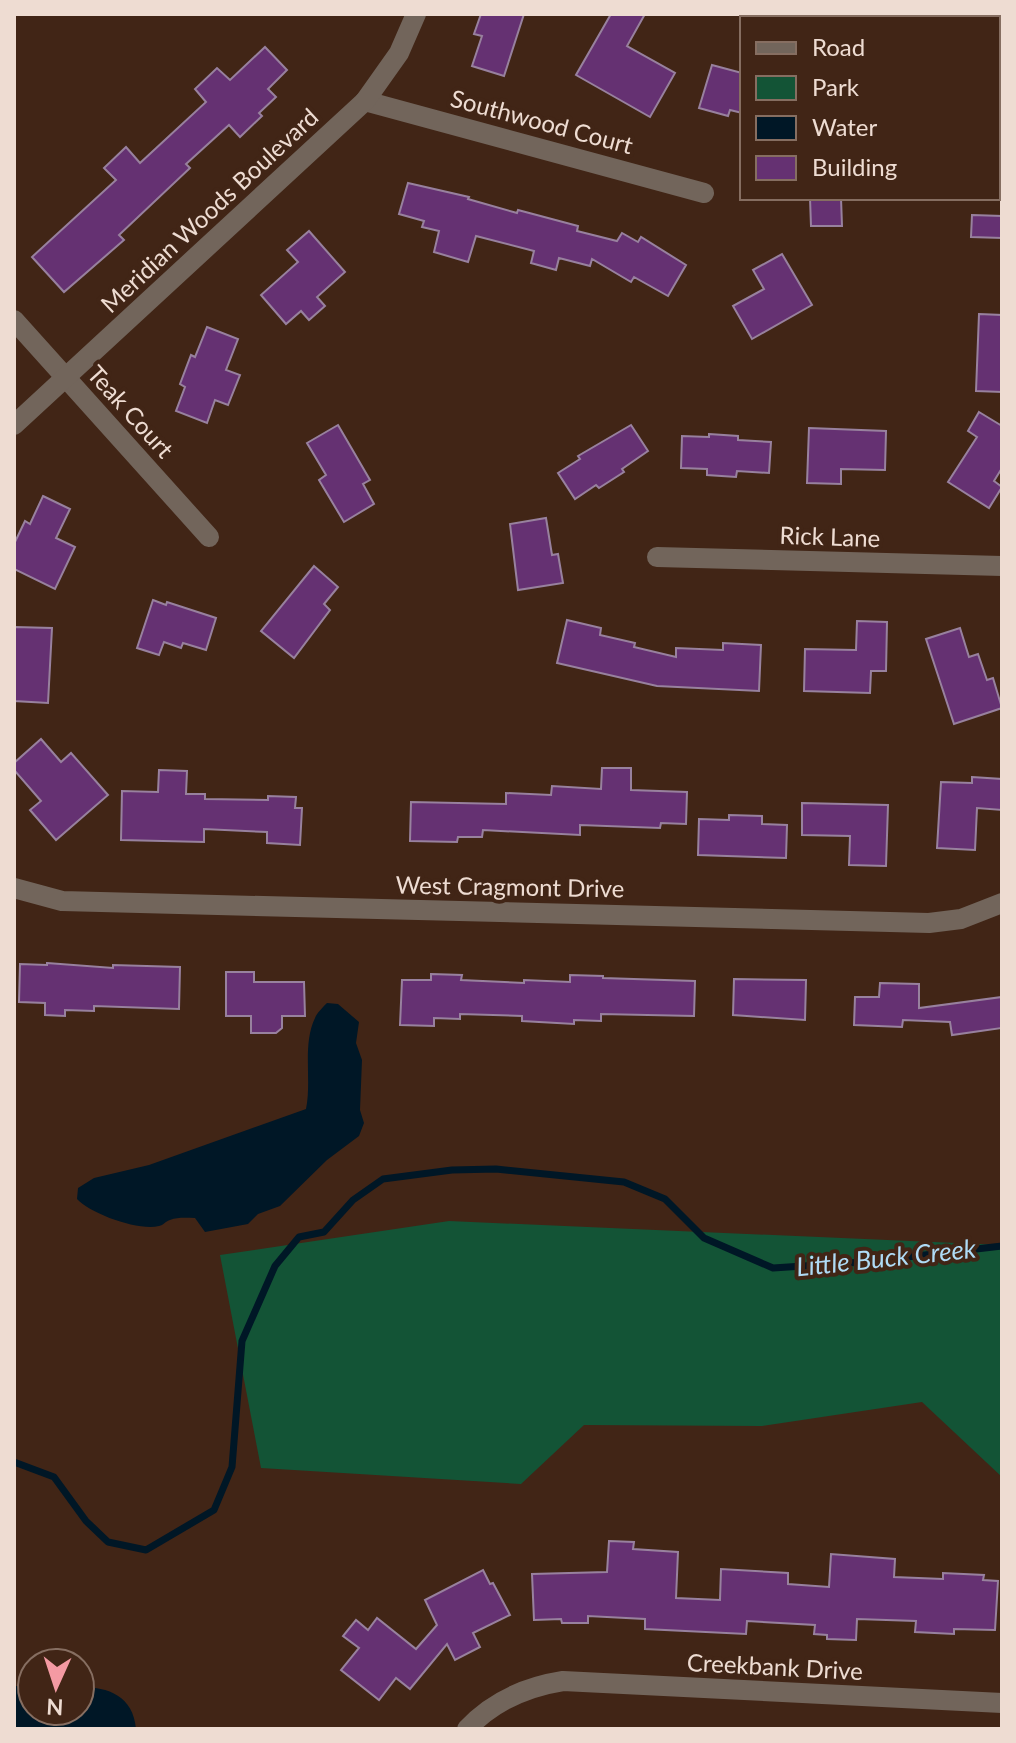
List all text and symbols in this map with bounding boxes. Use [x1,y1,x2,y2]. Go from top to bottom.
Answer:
legend [740,16,1000,200]
text: Road [812,32,865,61]
text: Park [812,72,860,101]
street label: Southwood Court [448,83,637,159]
street label: Meridian Woods Boulevard [94,102,324,318]
text: Water [812,112,877,141]
text: Building [812,152,897,181]
street label: Teak Court [82,359,180,463]
street label: Rick Lane [779,520,881,552]
street label: West Cragmont Drive [395,870,625,902]
water label: Little Buck Creek [794,1232,978,1282]
north arrow [16,1647,96,1727]
street label: Creekbank Drive [686,1647,864,1685]
text: N [46,1694,64,1721]

